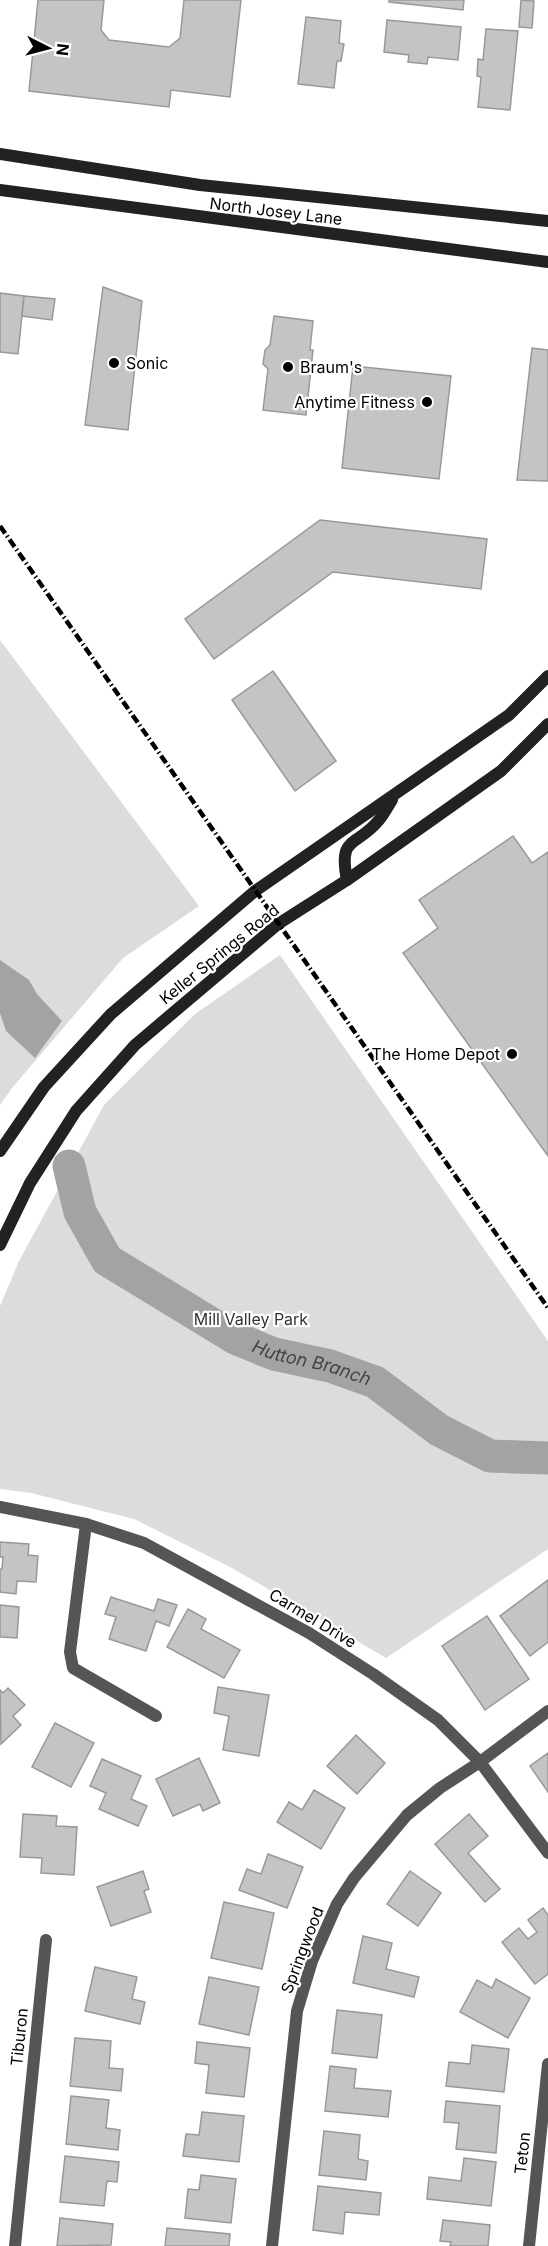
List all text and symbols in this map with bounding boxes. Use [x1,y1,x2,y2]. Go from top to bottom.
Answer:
north arrow [18,18,78,78]
text: N [52,42,74,57]
street label: North Josey Lane [208,193,344,229]
place label: Sonic [126,353,168,373]
marker: Sonic [107,356,121,370]
place label: Braum's [300,357,362,377]
marker: Braum's [281,360,295,374]
place label: Anytime Fitness [294,392,415,412]
marker: Anytime Fitness [420,395,434,409]
street label: Keller Springs Road [155,900,283,1008]
place label: The Home Depot [372,1044,500,1064]
marker: The Home Depot [505,1047,519,1061]
park label: Mill Valley Park [194,1309,308,1329]
water label: Hutton Branch [249,1335,374,1390]
street label: Carmel Drive [266,1584,360,1652]
street label: Springwood [276,1904,328,1996]
street label: Tiburon [6,2007,32,2067]
street label: Teton [510,2131,534,2175]

